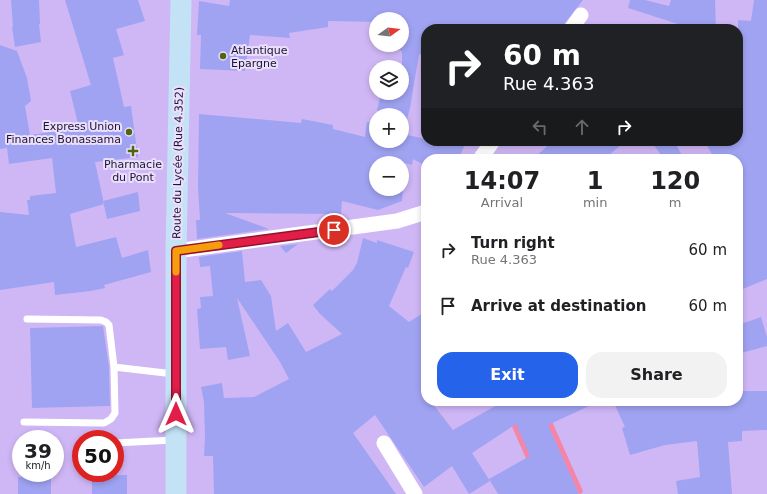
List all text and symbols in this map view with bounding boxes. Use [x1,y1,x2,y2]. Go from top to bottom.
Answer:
north arrow [369,12,409,52]
map controls [369,12,409,196]
text: 60 m [503,39,581,72]
icon: right [437,40,489,92]
place label: Atlantique Epargne [231,44,288,70]
marker: Atlantique Epargne [218,51,228,61]
button: layers [369,60,409,100]
text: Rue 4.363 [503,73,594,94]
street label: Route du Lycée (Rue 4.352) [170,87,186,239]
button: + [369,108,409,148]
icon: left [529,116,551,138]
icon: ahead [571,116,593,138]
icon: right [613,116,635,138]
place label: Express Union Finances Bonassama [6,120,121,146]
marker: Express Union Finances Bonassama [124,127,134,137]
marker: Pharmacie du Pont [128,146,138,156]
button: − [369,156,409,196]
place label: Pharmacie du Pont [104,158,162,184]
text: 14:07 [464,167,540,195]
text: 1 [587,167,603,195]
text: 120 [650,167,700,195]
text: Arrival [481,195,523,210]
text: min [583,195,607,210]
text: m [669,195,682,210]
pin [317,213,351,247]
icon: arrive [323,219,345,241]
text: Turn right [471,234,555,252]
icon: right [437,239,459,261]
text: 60 m [689,241,727,259]
text: Rue 4.363 [471,252,537,267]
icon: arrive [437,295,459,317]
text: Arrive at destination [471,297,646,315]
text: 60 m [689,297,727,315]
button: Exit [437,352,578,398]
button: Share [586,352,727,398]
position arrow [155,393,197,435]
speed limit sign: 50 [72,430,124,482]
text: 39 [24,439,52,463]
text: km/h [25,460,51,471]

